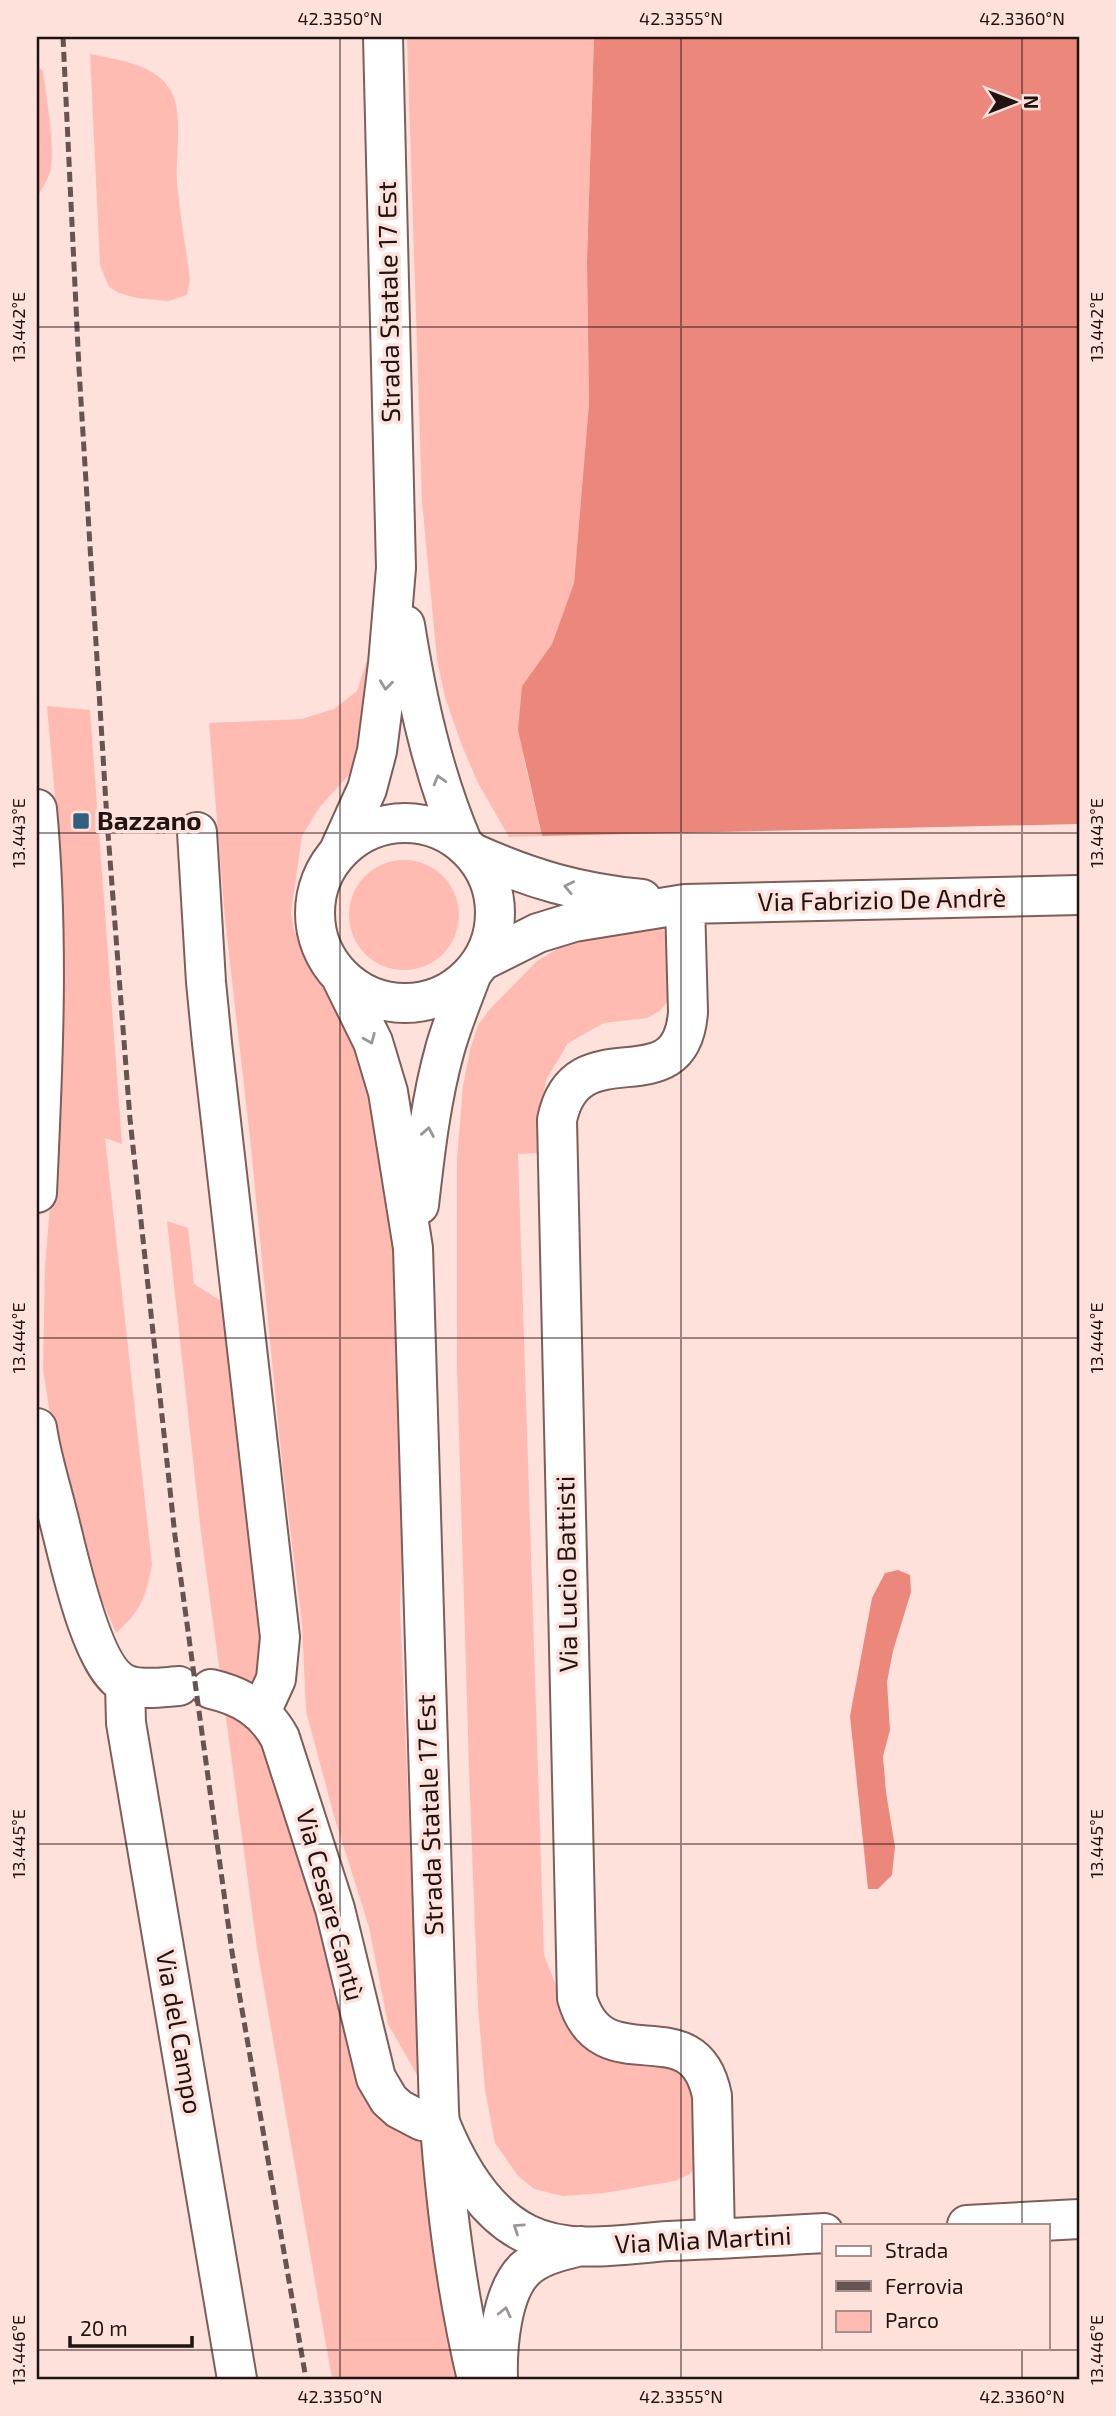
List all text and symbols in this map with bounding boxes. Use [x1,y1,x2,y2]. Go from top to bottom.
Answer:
text: 42.3350°N [297,7,383,29]
text: 42.3355°N [639,7,723,29]
text: 42.3360°N [979,7,1065,29]
north arrow [979,66,1050,136]
text: N [1020,95,1043,109]
street label: Strada Statale 17 Est [370,181,405,423]
text: 13.442°E [7,292,29,362]
text: 13.442°E [1085,292,1107,362]
one-way arrow [378,679,393,691]
one-way arrow [433,774,448,786]
text: 13.443°E [7,798,29,868]
text: 13.443°E [1085,798,1107,868]
place label: Bazzano [97,804,202,835]
marker: Bazzano [71,811,91,831]
one-way arrow [564,881,576,896]
street label: Via Fabrizio De Andrè [757,881,1007,916]
one-way arrow [362,1032,376,1044]
one-way arrow [420,1126,435,1138]
text: 13.444°E [7,1303,29,1373]
text: 13.444°E [1085,1303,1107,1373]
street label: Via Lucio Battisti [548,1476,583,1673]
street label: Strada Statale 17 Est [409,1694,448,1936]
street label: Via Cesare Cantù [291,1805,372,2004]
text: 13.445°E [7,1809,29,1879]
text: 13.445°E [1085,1809,1107,1879]
street label: Via del Campo [151,1947,210,2116]
street label: Via Mia Martini [614,2218,792,2259]
one-way arrow [513,2224,526,2236]
legend [822,2224,1050,2350]
text: Strada [885,2237,948,2262]
text: Ferrovia [885,2273,964,2298]
scale bar [70,2304,192,2348]
one-way arrow [497,2306,512,2318]
text: Parco [885,2307,939,2332]
text: 13.446°E [7,2315,29,2385]
text: 20 m [80,2315,128,2340]
text: 13.446°E [1085,2315,1107,2385]
text: 42.3350°N [297,2385,383,2407]
text: 42.3355°N [639,2385,723,2407]
text: 42.3360°N [979,2385,1065,2407]

